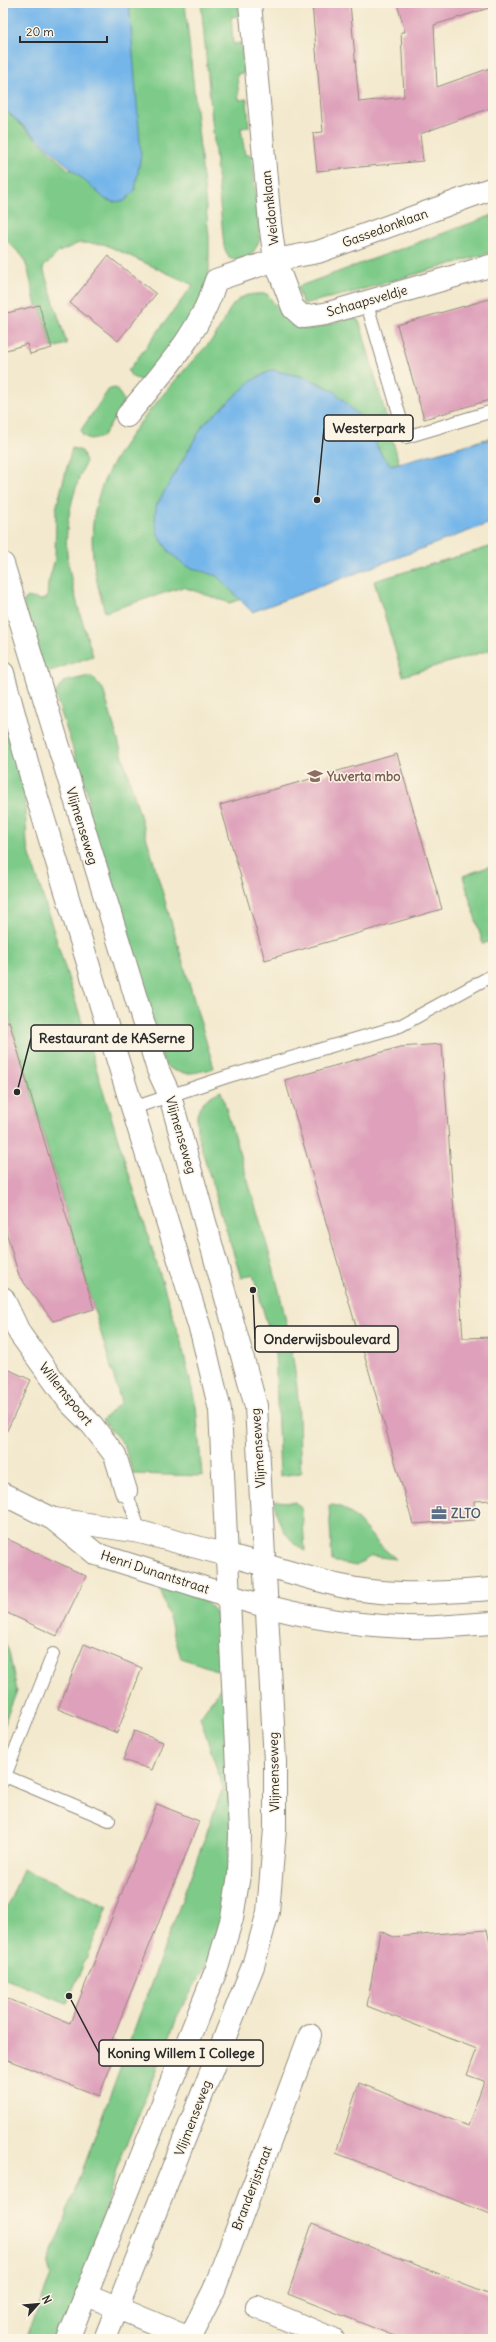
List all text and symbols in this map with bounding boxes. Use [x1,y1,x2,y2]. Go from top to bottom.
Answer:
scale bar [20,18,107,44]
text: 20 m [26,24,54,39]
street label: Weidonklaan [258,169,282,246]
street label: Gassedonklaan [340,204,431,251]
street label: Schaapsveldje [325,281,409,321]
callout: Westerpark [324,415,413,441]
text: Westerpark [333,419,405,437]
school or university icon: Yuverta mbo [306,767,324,785]
place label: Yuverta mbo [326,768,401,785]
street label: Vlijmenseweg [62,785,102,867]
callout: Restaurant de KASerne [31,1025,193,1051]
text: Restaurant de KASerne [39,1029,186,1047]
street label: Vlijmenseweg [162,1094,200,1176]
callout: Onderwijsboulevard [255,1326,398,1352]
text: Onderwijsboulevard [264,1330,391,1348]
street label: Willemspoort [35,1359,97,1430]
street label: Vlijmenseweg [247,1407,269,1489]
office icon: ZLTO [430,1504,448,1522]
place label: ZLTO [451,1505,481,1522]
street label: Henri Dunantstraat [99,1546,212,1598]
street label: Vlijmenseweg [265,1732,283,1812]
callout: Koning Willem I College [99,2040,263,2066]
text: Koning Willem I College [107,2044,255,2062]
street label: Vlijmenseweg [171,2078,215,2158]
street label: Branderijstraat [228,2143,276,2233]
north arrow [18,2284,58,2324]
text: N [39,2293,55,2306]

